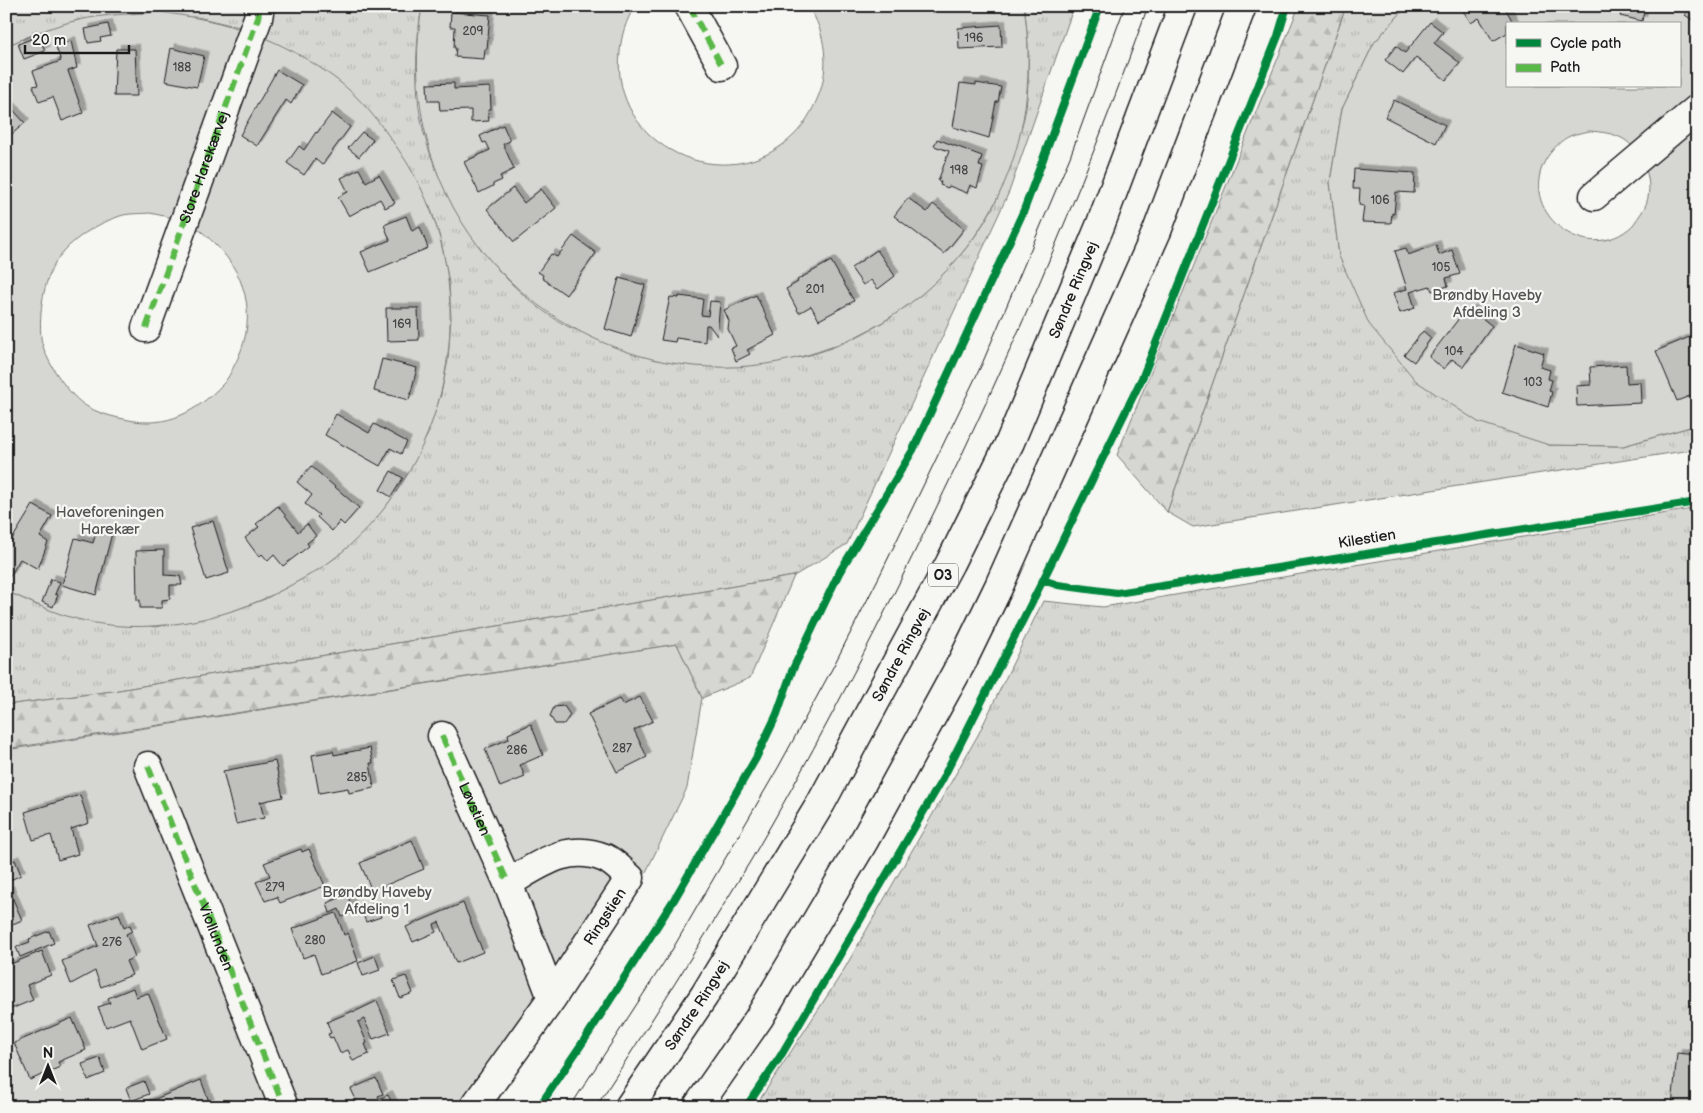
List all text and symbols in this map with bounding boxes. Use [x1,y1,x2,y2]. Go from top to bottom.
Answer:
scale bar [25,22,129,54]
legend [1506,22,1680,88]
house number: 209 [462,24,484,39]
text: 20 m [32,31,66,50]
house number: 196 [965,31,983,46]
text: Cycle path [1550,34,1621,53]
text: Path [1550,58,1580,77]
house number: 188 [173,60,191,75]
street label: Store Harekærvej [175,108,233,226]
house number: 198 [950,163,968,178]
house number: 106 [1370,193,1390,208]
street label: Søndre Ringvej [1045,238,1102,341]
house number: 105 [1432,260,1450,275]
house number: 201 [806,282,824,297]
park label: Brøndby Haveby Afdeling 3 [1432,286,1542,322]
house number: 169 [393,317,412,332]
house number: 104 [1444,344,1464,359]
house number: 103 [1523,375,1543,390]
park label: Haveforeningen Harekær [56,503,164,539]
street label: Kilestien [1337,525,1397,553]
road number: O3 [928,564,958,586]
street label: Søndre Ringvej [868,605,934,705]
house number: 287 [612,741,632,756]
house number: 286 [506,743,528,758]
house number: 285 [347,770,368,785]
street label: Løvstien [454,779,495,839]
house number: 279 [265,880,285,895]
park label: Brøndby Haveby Afdeling 1 [322,883,432,919]
street label: Ringstien [579,885,630,949]
street label: Viollunden [194,900,238,973]
house number: 280 [304,933,326,948]
house number: 276 [102,935,122,950]
street label: Søndre Ringvej [660,957,733,1054]
north arrow [22,1040,72,1090]
text: N [43,1045,53,1062]

